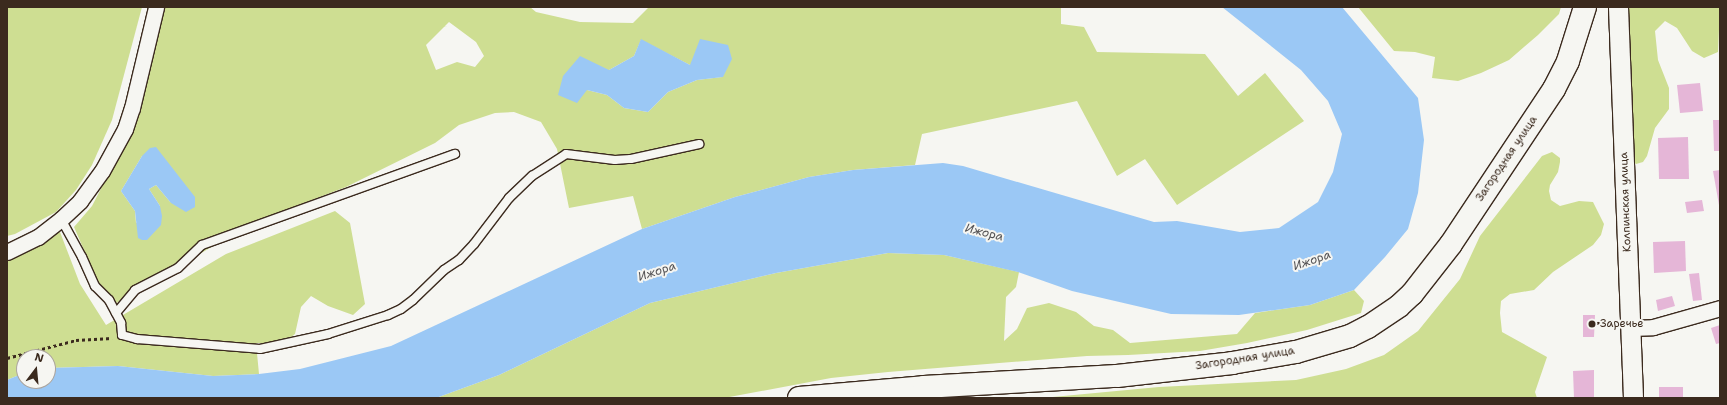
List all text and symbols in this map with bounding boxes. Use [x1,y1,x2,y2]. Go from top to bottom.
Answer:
street label: Загородная улица [1474,114,1540,204]
street label: Колпинская улица [1618,152,1634,252]
water label: Ижора [963,221,1005,245]
water label: Ижора [1291,248,1333,274]
water label: Ижора [636,259,678,285]
place label: Заречье [1600,317,1643,331]
marker: Заречье [1587,319,1597,329]
street label: Загородная улица [1195,345,1295,373]
north arrow [16,349,56,389]
text: N [33,350,45,366]

